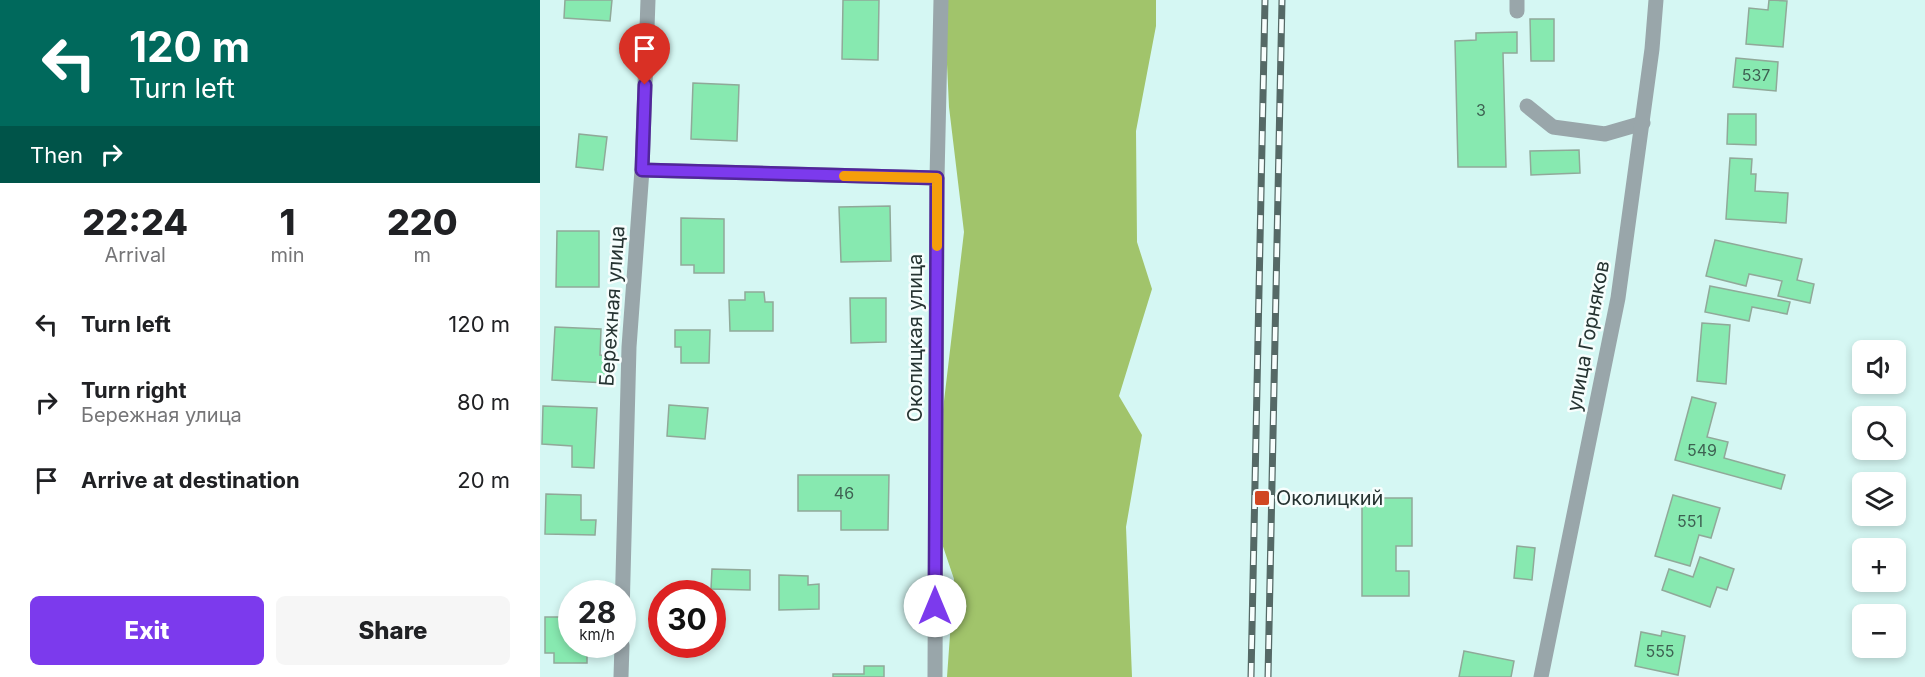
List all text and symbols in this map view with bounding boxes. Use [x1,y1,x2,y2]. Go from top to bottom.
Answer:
text: 120 m [129,21,250,72]
pin [619,23,670,85]
icon: left [30,24,108,102]
icon: arrive [628,32,661,65]
house number: 537 [1742,65,1770,85]
text: Turn left [129,72,235,105]
house number: 3 [1476,100,1486,120]
icon: right [95,138,128,171]
text: Then [30,142,83,168]
text: 22:24 [82,200,188,244]
text: 1 [280,200,295,244]
text: 220 [387,200,458,244]
street label: Бережная улица [594,225,630,387]
text: Arrival [104,243,166,267]
text: min [270,243,305,267]
text: m [414,243,431,267]
street label: Околицкая улица [903,254,927,422]
street label: улица Горняков [1562,258,1614,414]
icon: left [30,308,63,341]
text: Turn left [81,311,171,337]
text: 120 m [448,311,510,337]
map controls [1852,340,1906,658]
button: sound [1852,340,1906,394]
text: Turn right [81,377,187,403]
icon: right [30,386,63,419]
text: 80 m [457,389,510,415]
text: Бережная улица [81,403,242,427]
button: search [1852,406,1906,460]
house number: 549 [1687,440,1717,460]
icon: arrive [30,464,63,497]
text: Arrive at destination [81,467,300,493]
text: 20 m [457,467,510,493]
button: layers [1852,472,1906,526]
house number: 46 [834,483,854,503]
place label: Околицкий [1276,486,1383,510]
marker: Околицкий [1253,489,1271,507]
house number: 551 [1677,511,1703,531]
button: + [1852,538,1906,592]
position arrow [903,574,967,638]
speed limit sign: 30 [648,580,726,658]
text: 28 [578,594,616,630]
button: Exit [30,596,264,665]
button: Share [276,596,510,665]
button: − [1852,604,1906,658]
text: km/h [579,625,615,644]
house number: 555 [1645,641,1675,661]

